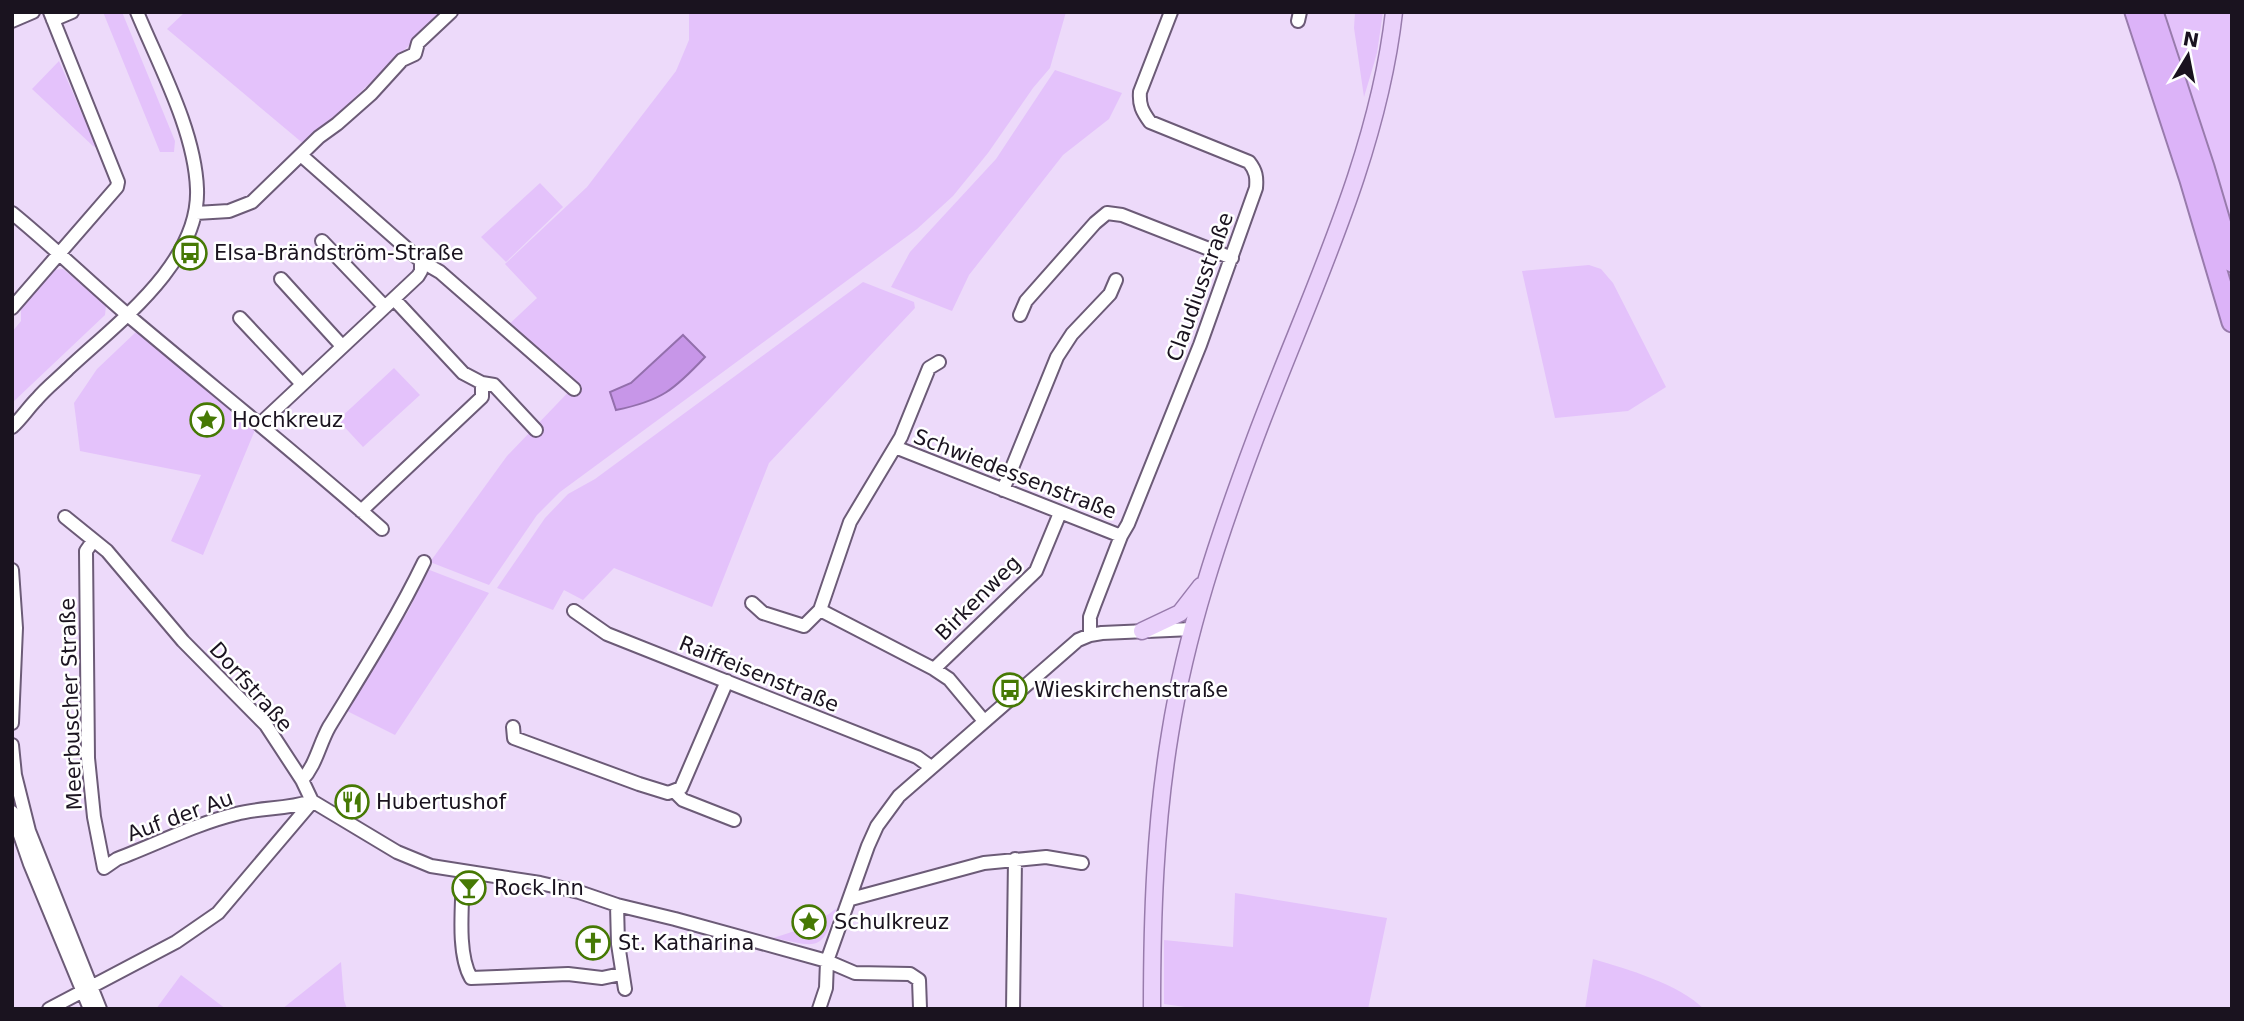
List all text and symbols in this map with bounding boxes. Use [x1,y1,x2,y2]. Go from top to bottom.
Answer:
north arrow [2153,21,2223,91]
text: N [2181,27,2201,51]
street label: Claudiusstraße [1162,209,1238,365]
bus stop icon: Elsa-Brändström-Straße [171,234,209,272]
place label: Elsa-Brändström-Straße [214,241,464,265]
place icon: Hochkreuz [188,401,226,439]
place label: Hochkreuz [232,408,343,432]
street label: Schwiedessenstraße [910,424,1120,524]
street label: Birkenweg [931,551,1025,645]
street label: Meerbuscher Straße [55,597,87,811]
street label: Raiffeisenstraße [676,631,842,717]
street label: Dorfstraße [205,637,297,737]
bus stop icon: Wieskirchenstraße [991,671,1029,709]
place label: Wieskirchenstraße [1034,678,1228,702]
restaurant icon: Hubertushof [333,783,371,821]
street label: Auf der Au [124,786,236,846]
place label: Hubertushof [376,790,507,814]
bar icon: Rock Inn [450,869,488,907]
place label: Rock Inn [494,876,584,900]
place icon: Schulkreuz [790,903,828,941]
place label: Schulkreuz [834,910,949,934]
church icon: St. Katharina [574,924,612,962]
place label: St. Katharina [618,931,754,955]

